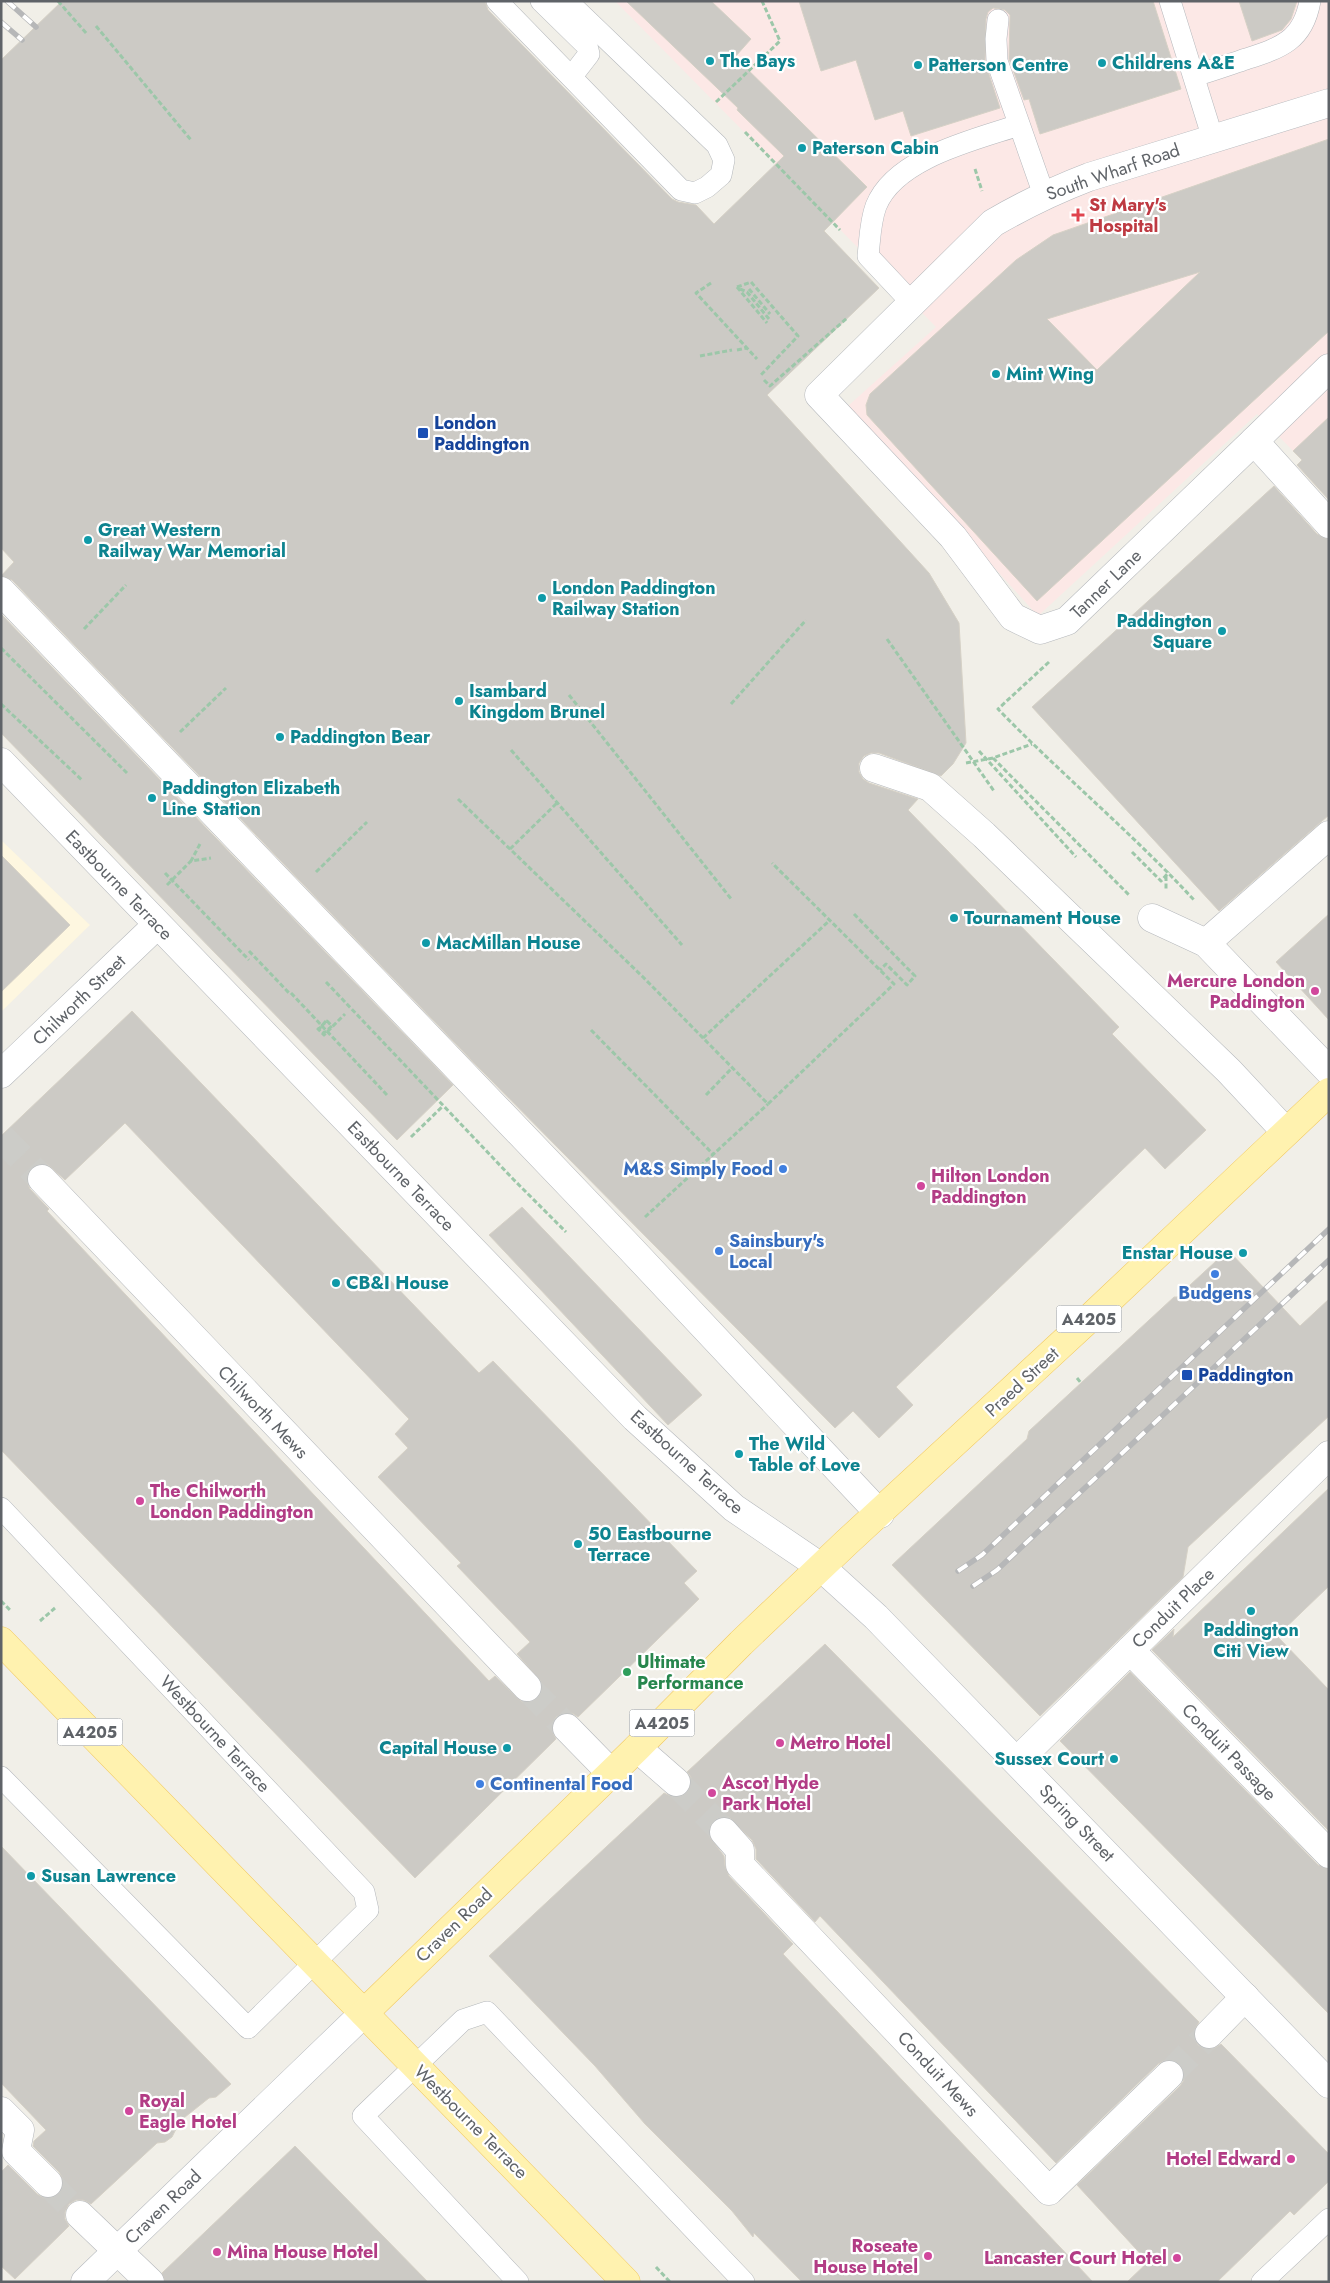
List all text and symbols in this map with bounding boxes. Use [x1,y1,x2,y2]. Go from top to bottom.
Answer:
place label: The Bays [720,48,795,74]
place label: Childrens A&E [1112,50,1235,76]
place label: Patterson Centre [928,52,1069,78]
marker: The Bays [704,55,716,67]
marker: Childrens A&E [1096,57,1108,69]
marker: Patterson Centre [912,59,924,71]
place label: Paterson Cabin [812,135,939,161]
street label: South Wharf Road [1043,137,1183,207]
marker: Paterson Cabin [796,142,808,154]
place label: St Mary's Hospital [1089,192,1166,239]
marker: St Mary's Hospital [1071,208,1085,222]
place label: Mint Wing [1006,361,1094,387]
marker: Mint Wing [990,368,1002,380]
place label: London Paddington [434,410,530,457]
marker: London Paddington [416,426,430,440]
place label: Great Western Railway War Memorial [98,517,286,564]
marker: Great Western Railway War Memorial [82,534,94,546]
street label: Tanner Lane [1064,543,1148,625]
place label: London Paddington Railway Station [552,575,716,622]
marker: London Paddington Railway Station [536,592,548,604]
place label: Paddington Square [1116,608,1212,655]
marker: Paddington Square [1216,625,1228,637]
place label: Isambard Kingdom Brunel [469,678,605,725]
marker: Isambard Kingdom Brunel [453,695,465,707]
place label: Paddington Bear [290,724,431,750]
marker: Paddington Bear [274,731,286,743]
place label: Paddington Elizabeth Line Station [162,775,340,822]
marker: Paddington Elizabeth Line Station [146,792,158,804]
street label: Eastbourne Terrace [59,824,179,946]
place label: Tournament House [964,905,1121,931]
marker: Tournament House [948,912,960,924]
place label: MacMillan House [436,930,580,956]
marker: MacMillan House [420,937,432,949]
street label: Chilworth Street [27,948,132,1051]
place label: Mercure London Paddington [1167,968,1305,1015]
marker: Mercure London Paddington [1309,985,1321,997]
street label: Eastbourne Terrace [341,1115,461,1237]
place label: M&S Simply Food [623,1156,773,1182]
marker: M&S Simply Food [777,1163,789,1175]
place label: Hilton London Paddington [931,1163,1050,1210]
marker: Hilton London Paddington [915,1180,927,1192]
place label: Sainsbury's Local [729,1228,824,1275]
place label: Enstar House [1122,1240,1233,1266]
marker: Sainsbury's Local [713,1245,725,1257]
marker: Enstar House [1237,1247,1249,1259]
marker: Budgens [1209,1268,1221,1280]
place label: CB&I House [346,1270,449,1296]
marker: CB&I House [330,1277,342,1289]
place label: Budgens [1178,1280,1252,1306]
road number: A4205 [1056,1306,1122,1332]
street label: Praed Street [979,1341,1065,1423]
street label: Chilworth Mews [212,1360,314,1464]
place label: Paddington [1198,1362,1294,1388]
marker: Paddington [1180,1368,1194,1382]
street label: Eastbourne Terrace [625,1404,749,1520]
place label: The Wild Table of Love [749,1431,860,1478]
marker: The Wild Table of Love [733,1448,745,1460]
place label: The Chilworth London Paddington [150,1478,314,1525]
marker: The Chilworth London Paddington [134,1495,146,1507]
place label: 50 Eastbourne Terrace [588,1521,712,1568]
marker: 50 Eastbourne Terrace [572,1538,584,1550]
street label: Conduit Place [1126,1562,1220,1654]
marker: Paddington Citi View [1245,1605,1257,1617]
place label: Paddington Citi View [1203,1617,1299,1664]
place label: Ultimate Performance [637,1649,744,1696]
marker: Ultimate Performance [621,1666,633,1678]
street label: Westbourne Terrace [154,1670,276,1798]
street label: Conduit Passage [1176,1698,1282,1806]
road number: A4205 [630,1710,694,1736]
road number: A4205 [58,1718,122,1745]
place label: Metro Hotel [790,1730,891,1756]
place label: Capital House [379,1735,497,1761]
marker: Metro Hotel [774,1737,786,1749]
marker: Capital House [501,1742,513,1754]
place label: Sussex Court [994,1746,1104,1772]
marker: Sussex Court [1108,1753,1120,1765]
place label: Ascot Hyde Park Hotel [721,1770,819,1817]
place label: Continental Food [490,1771,633,1797]
marker: Continental Food [474,1778,486,1790]
street label: Spring Street [1033,1778,1121,1868]
marker: Ascot Hyde Park Hotel [706,1787,718,1799]
place label: Susan Lawrence [41,1863,176,1889]
marker: Susan Lawrence [25,1870,37,1882]
street label: Craven Road [410,1882,498,1968]
street label: Conduit Mews [891,2025,985,2123]
street label: Westbourne Terrace [408,2059,534,2185]
place label: Royal Eagle Hotel [139,2088,237,2135]
marker: Royal Eagle Hotel [123,2105,135,2117]
place label: Hotel Edward [1166,2146,1281,2172]
marker: Hotel Edward [1285,2153,1297,2165]
street label: Craven Road [119,2164,207,2250]
place label: Roseate House Hotel [813,2233,918,2280]
place label: Mina House Hotel [227,2239,378,2265]
place label: Lancaster Court Hotel [984,2245,1167,2271]
marker: Mina House Hotel [211,2246,223,2258]
marker: Roseate House Hotel [922,2250,934,2262]
marker: Lancaster Court Hotel [1171,2252,1183,2264]

